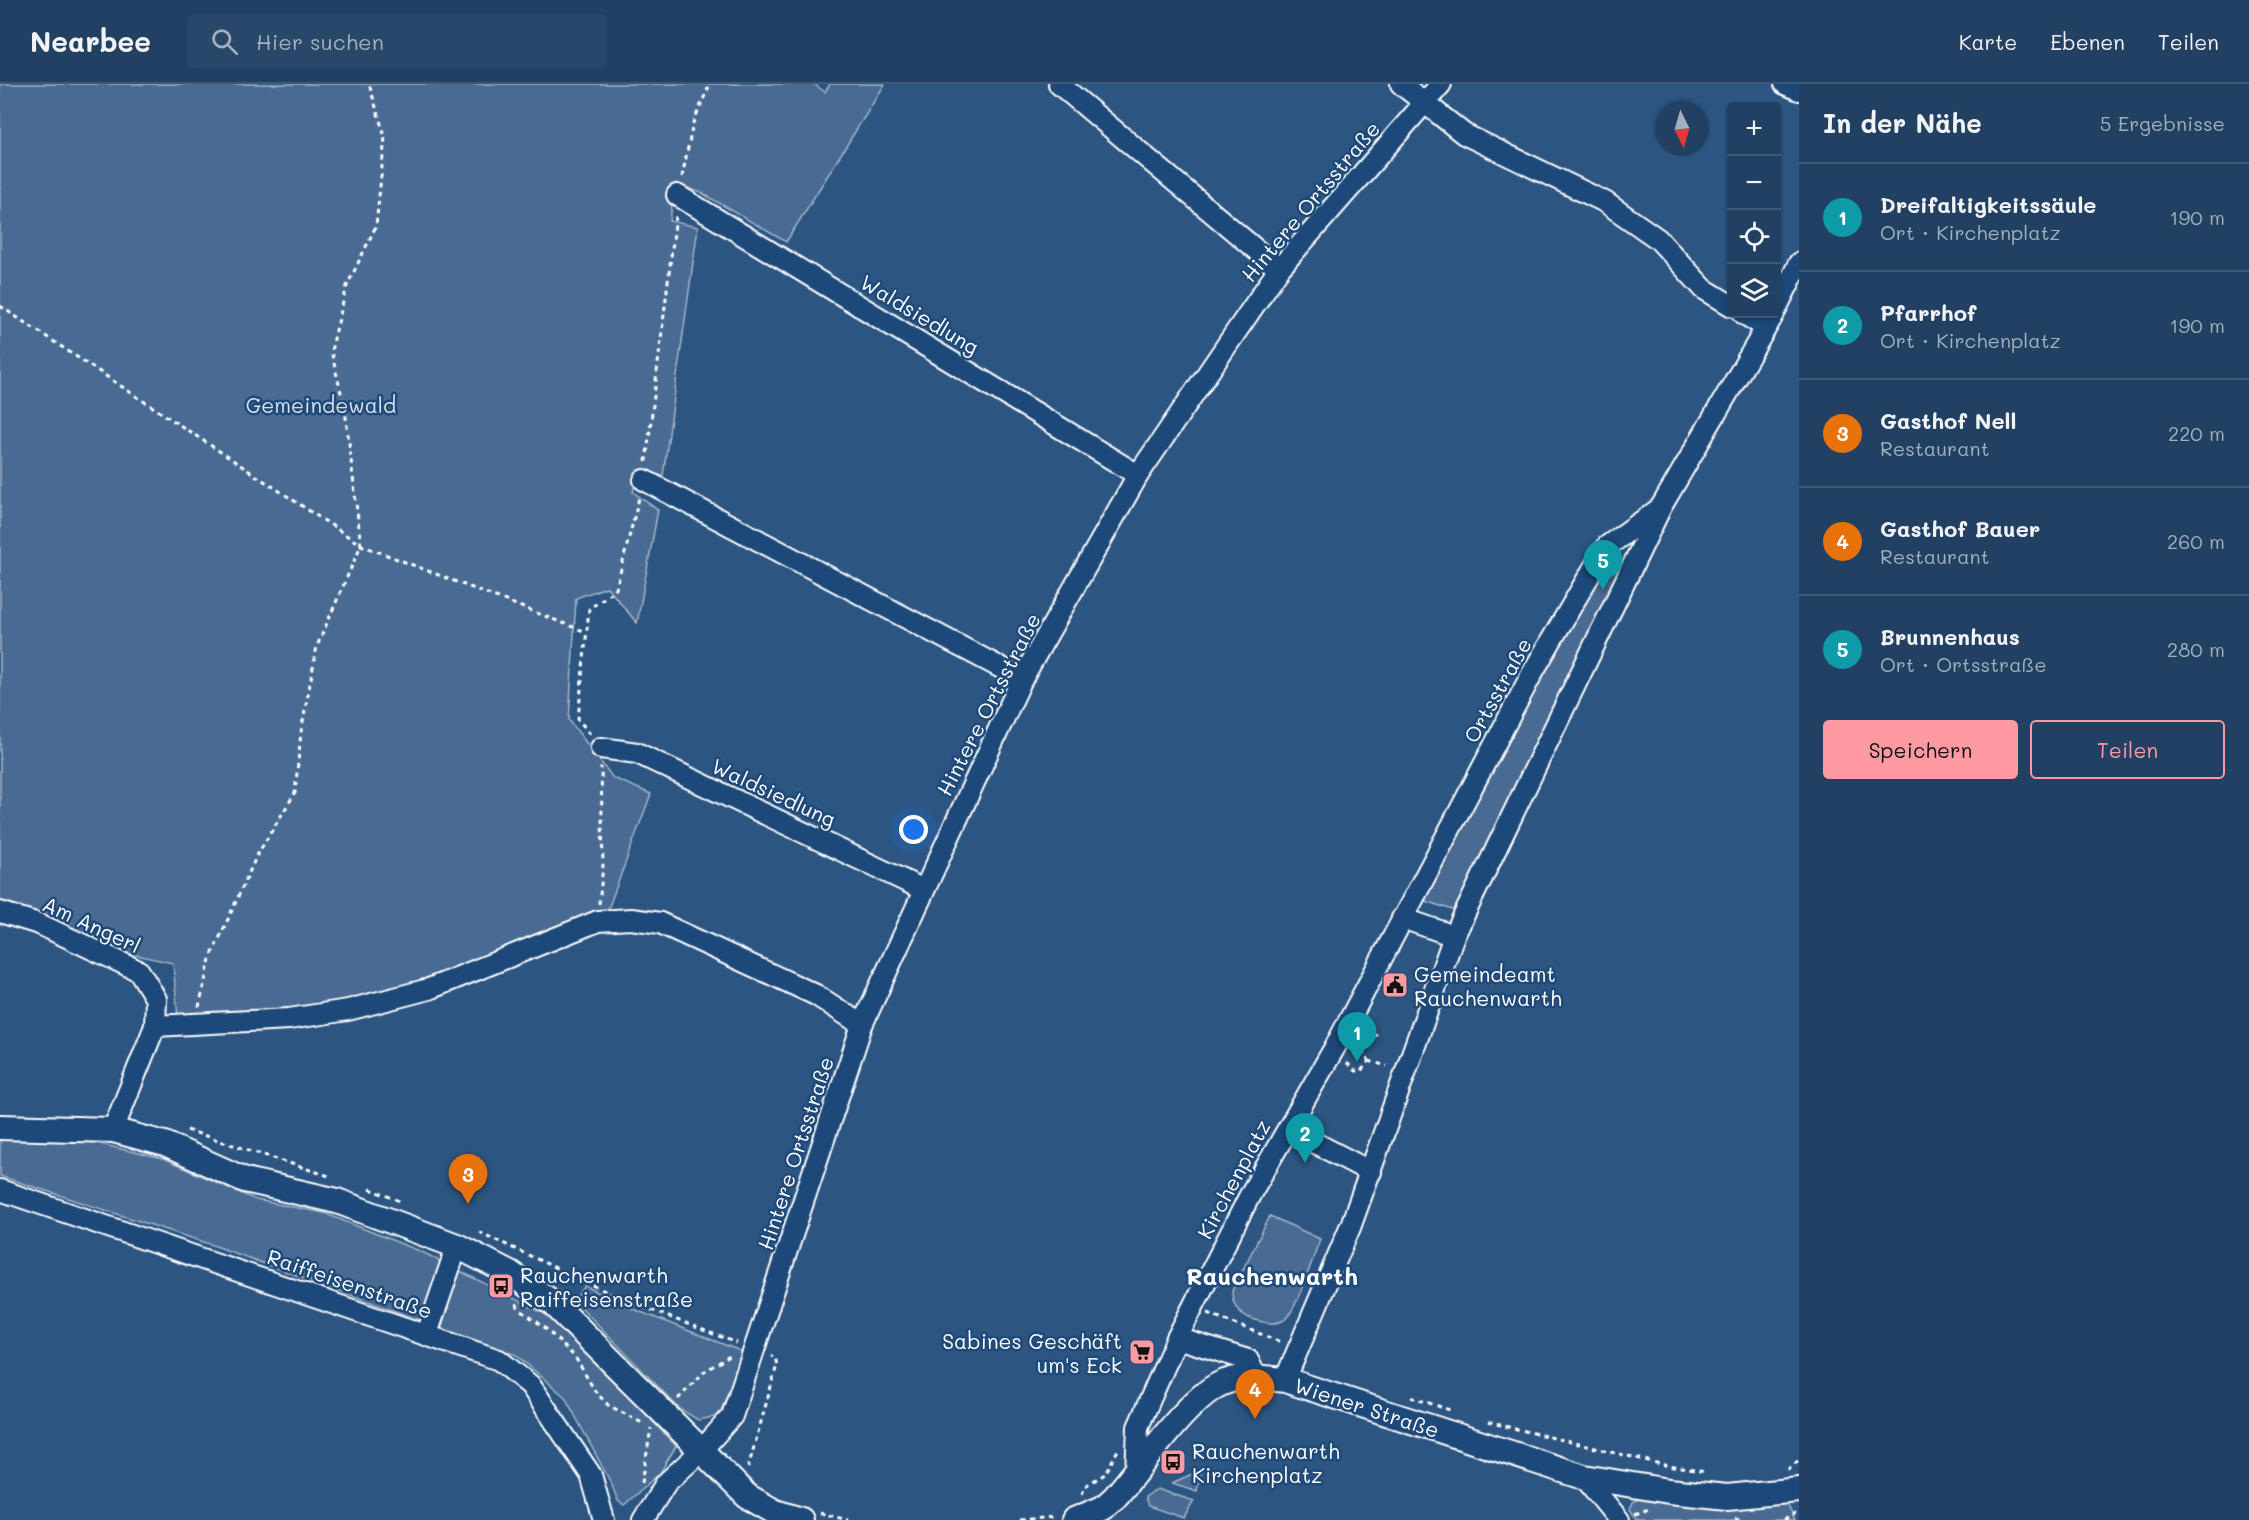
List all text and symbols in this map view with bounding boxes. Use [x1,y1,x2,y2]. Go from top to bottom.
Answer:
search box [187,14,607,68]
text: Nearbee [30,23,151,59]
icon: search [208,25,241,58]
text: Hier suchen [256,27,384,56]
text: Karte [1959,28,2017,55]
text: Ebenen [2050,28,2125,55]
text: Teilen [2158,28,2219,55]
north arrow [1655,102,1709,156]
map controls [1727,102,1781,318]
button: + [1727,102,1781,156]
text: In der Nähe [1823,106,1982,140]
text: 5 Ergebnisse [2100,110,2225,136]
street label: Hintere Ortsstraße [1235,115,1385,287]
button: − [1727,156,1781,210]
text: Dreifaltigkeitssäule [1880,190,2096,219]
text: 1 [1838,204,1847,230]
text: 190 m [2170,204,2225,230]
button: locate [1727,210,1781,264]
text: Ort · Kirchenplatz [1880,219,2061,245]
button: layers [1727,264,1781,318]
street label: Waldsiedlung [856,268,984,360]
text: Pfarrhof [1880,298,1976,327]
text: 2 [1837,312,1848,338]
text: 190 m [2170,312,2225,338]
text: Ort · Kirchenplatz [1880,327,2061,353]
park label: Gemeindewald [246,391,396,418]
text: Gasthof Nell [1880,406,2016,435]
text: 3 [1837,420,1849,446]
text: 220 m [2168,420,2225,446]
text: Restaurant [1880,435,1990,461]
text: Gasthof Bauer [1880,514,2040,543]
text: 4 [1836,528,1849,554]
text: 260 m [2167,528,2225,554]
pin: 5 [1584,540,1622,590]
text: Restaurant [1880,543,1990,569]
street label: Hintere Ortsstraße [930,608,1046,800]
text: Brunnenhaus [1880,622,2020,651]
street label: Ortsstraße [1457,633,1537,747]
text: 5 [1837,636,1848,662]
text: 280 m [2167,636,2225,662]
text: Ort · Ortsstraße [1880,651,2047,677]
button: Speichern [1823,720,2018,779]
button: Teilen [2030,720,2225,779]
street label: Waldsiedlung [708,752,840,832]
your location [899,815,928,844]
street label: Am Angerl [39,890,145,958]
place label: Gemeindeamt Rauchenwarth [1414,960,1562,1011]
public building icon: Gemeindeamt Rauchenwarth [1380,970,1410,1000]
pin: 1 [1338,1012,1376,1062]
street label: Hintere Ortsstraße [751,1053,839,1253]
pin: 2 [1286,1114,1324,1163]
street label: Kirchenplatz [1190,1115,1276,1243]
pin: 3 [448,1154,488,1204]
street label: Raiffeisenstraße [264,1242,436,1324]
district label: Rauchenwarth [1186,1260,1358,1291]
place label: Rauchenwarth Raiffeisenstraße [520,1261,693,1312]
bus stop icon: Rauchenwarth Raiffeisenstraße [486,1271,516,1301]
place label: Sabines Geschäft um's Eck [942,1327,1122,1378]
supermarket icon: Sabines Geschäft um's Eck [1127,1337,1157,1367]
pin: 4 [1236,1370,1274,1419]
street label: Wiener Straße [1291,1371,1443,1443]
place label: Rauchenwarth Kirchenplatz [1192,1437,1340,1488]
bus stop icon: Rauchenwarth Kirchenplatz [1158,1447,1188,1477]

